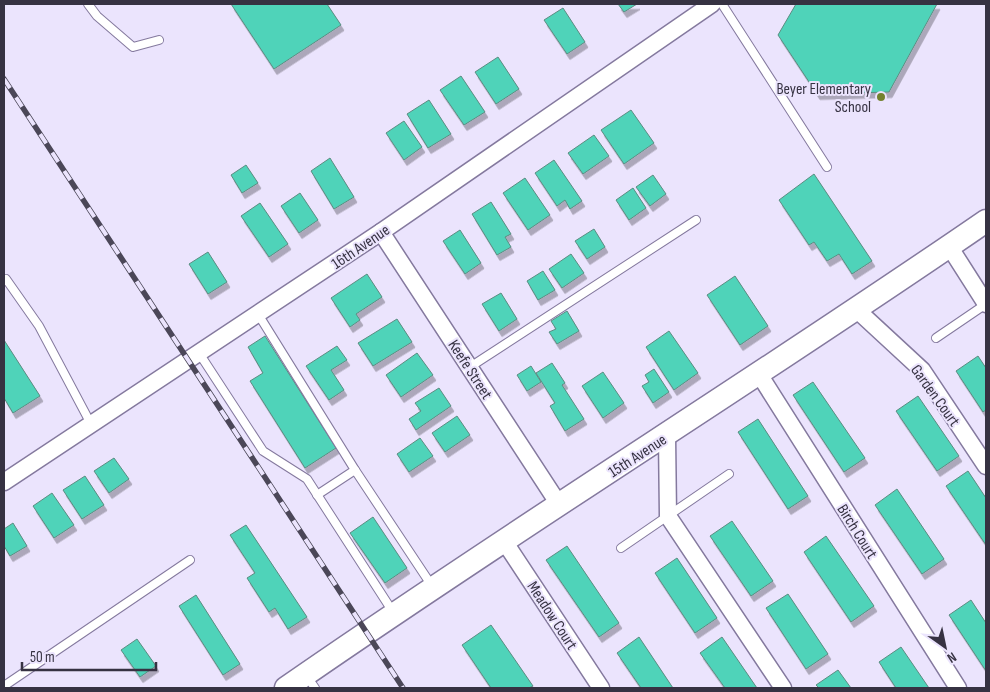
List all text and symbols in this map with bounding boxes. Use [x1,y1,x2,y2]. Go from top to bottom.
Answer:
place label: Beyer Elementary School [776,80,871,117]
marker: Beyer Elementary School [875,91,887,103]
street label: 16th Avenue [328,221,394,274]
street label: Keefe Street [444,337,496,403]
street label: Garden Court [906,361,964,430]
street label: 15th Avenue [605,430,670,482]
street label: Birch Court [833,501,881,563]
street label: Meadow Court [523,578,581,654]
north arrow [920,622,970,672]
scale bar [22,640,156,672]
text: 50 m [30,648,55,667]
text: N [944,648,960,667]

